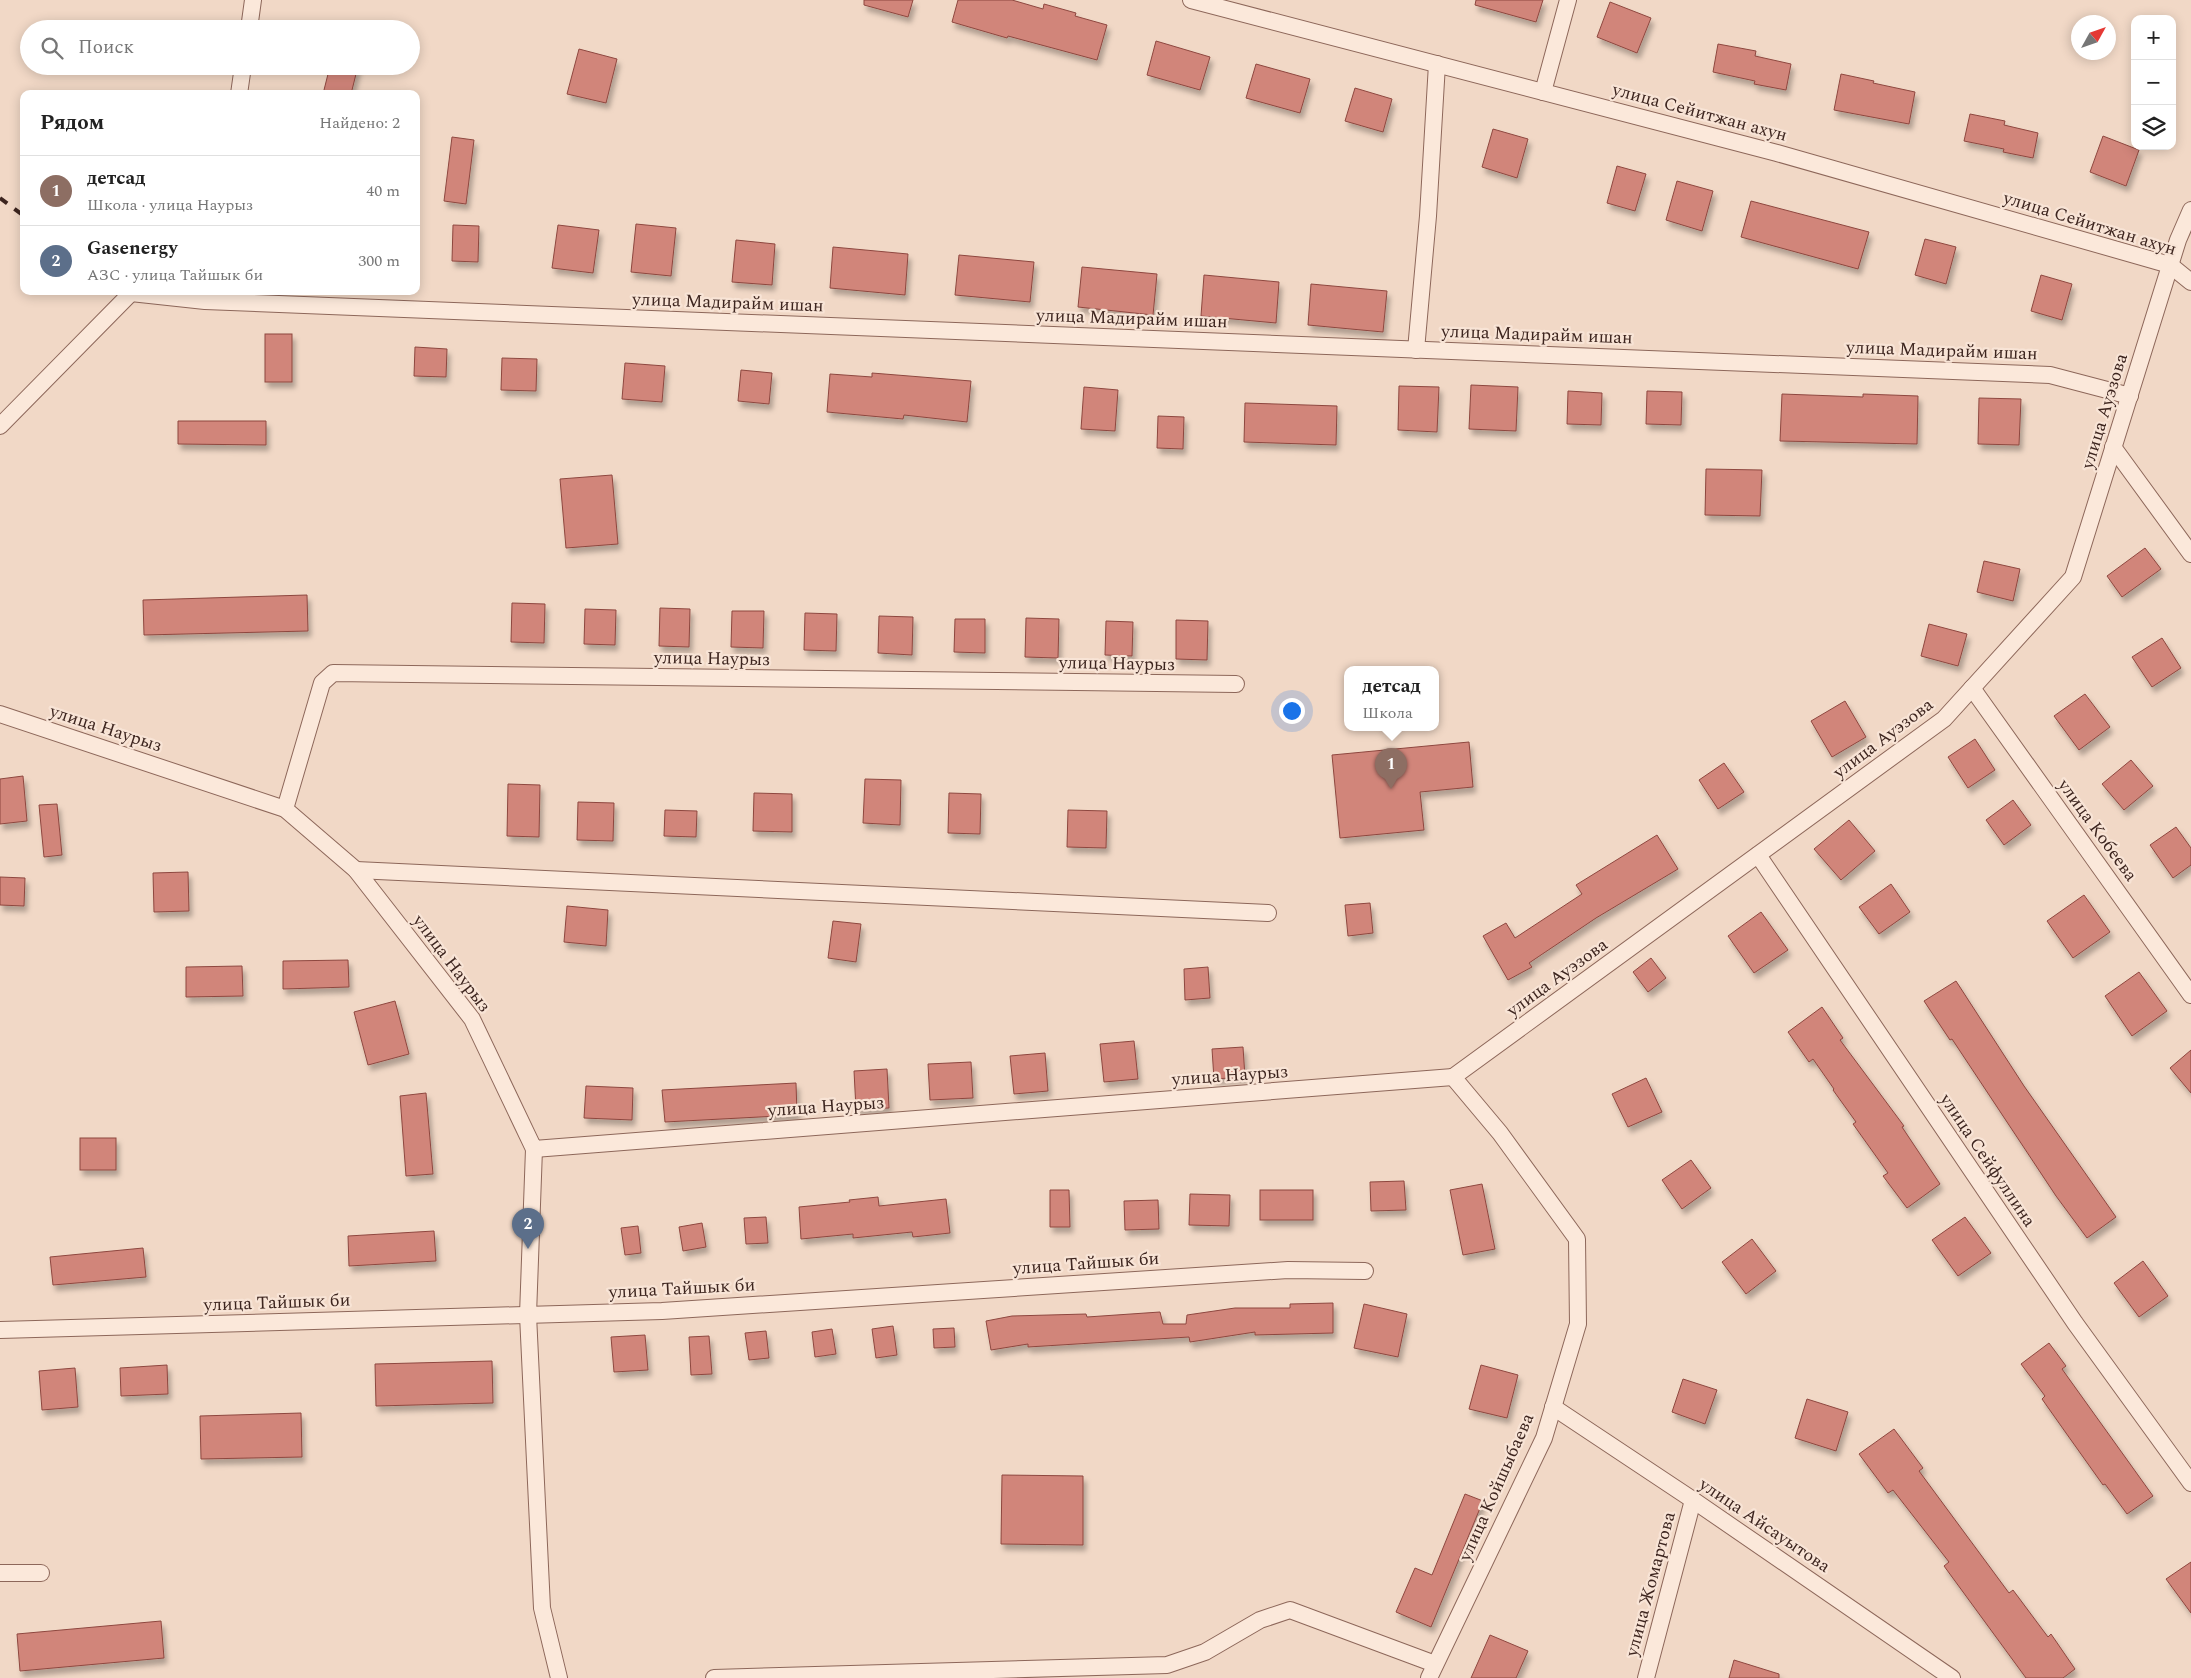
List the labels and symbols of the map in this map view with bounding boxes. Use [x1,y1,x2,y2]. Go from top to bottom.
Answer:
north arrow [2071,15,2116,60]
street label: улица Сейитжан ахун [1608,76,1790,149]
street label: улица Сейитжан ахун [1999,184,2180,263]
street label: улица Мадирайм ишан [631,286,824,319]
street label: улица Мадирайм ишан [1035,302,1228,335]
street label: улица Мадирайм ишан [1440,318,1633,351]
street label: улица Мадирайм ишан [1845,334,2038,367]
street label: улица Ауэзова [2074,350,2135,473]
street label: улица Наурыз [653,644,770,673]
street label: улица Наурыз [1058,649,1175,678]
street label: улица Ауэзова [1827,692,1939,786]
street label: улица Наурыз [45,697,165,759]
your location [1279,698,1305,724]
pin: 1 [1375,748,1407,789]
street label: улица Кобеева [2051,773,2144,887]
street label: улица Наурыз [405,908,497,1018]
street label: улица Ауэзова [1500,931,1614,1024]
street label: улица Наурыз [1170,1058,1289,1093]
street label: улица Сейфуллина [1932,1087,2043,1233]
street label: улица Наурыз [766,1089,885,1124]
pin: 2 [512,1208,544,1249]
street label: улица Тайшык би [1011,1245,1160,1282]
street label: улица Тайшык би [607,1271,756,1306]
street label: улица Тайшык би [202,1286,351,1319]
street label: улица Койшыбаева [1451,1409,1541,1566]
street label: улица Айсауытова [1693,1471,1836,1580]
street label: улица Жомартова [1618,1508,1683,1661]

